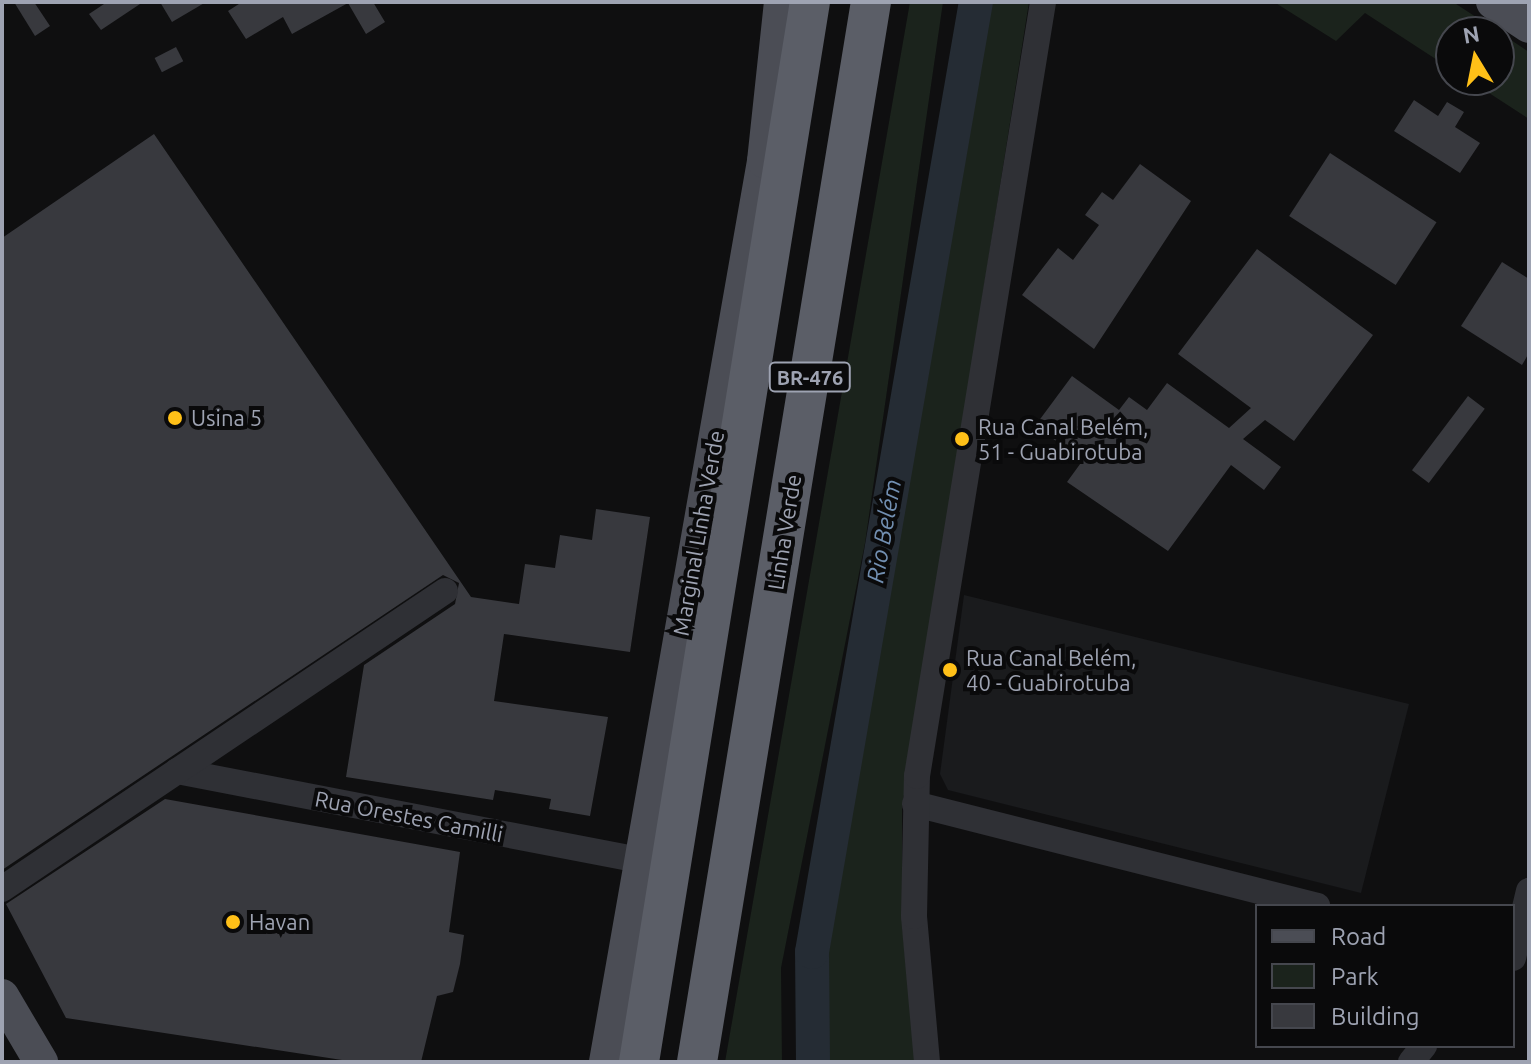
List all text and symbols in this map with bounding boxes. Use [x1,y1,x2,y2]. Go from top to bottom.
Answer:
north arrow [1435,16,1515,96]
text: N [1461,20,1481,48]
road number: BR-476 [768,361,852,393]
place label: Usina 5 [191,405,262,431]
marker: Usina 5 [166,409,184,427]
place label: Rua Canal Belém, 51 - Guabirotuba [978,413,1149,464]
street label: Marginal Linha Verde [667,428,729,638]
marker: Rua Canal Belém, 51 - Guabirotuba [953,430,971,448]
street label: Linha Verde [762,472,806,592]
water label: Rio Belém [861,477,907,585]
place label: Rua Canal Belém, 40 - Guabirotuba [966,644,1137,696]
marker: Rua Canal Belém, 40 - Guabirotuba [941,661,959,679]
street label: Rua Orestes Camilli [313,785,505,847]
legend [1255,904,1515,1048]
place label: Havan [249,909,310,935]
marker: Havan [224,913,242,931]
text: Road [1331,923,1386,950]
text: Park [1331,963,1379,990]
text: Building [1331,1003,1419,1030]

